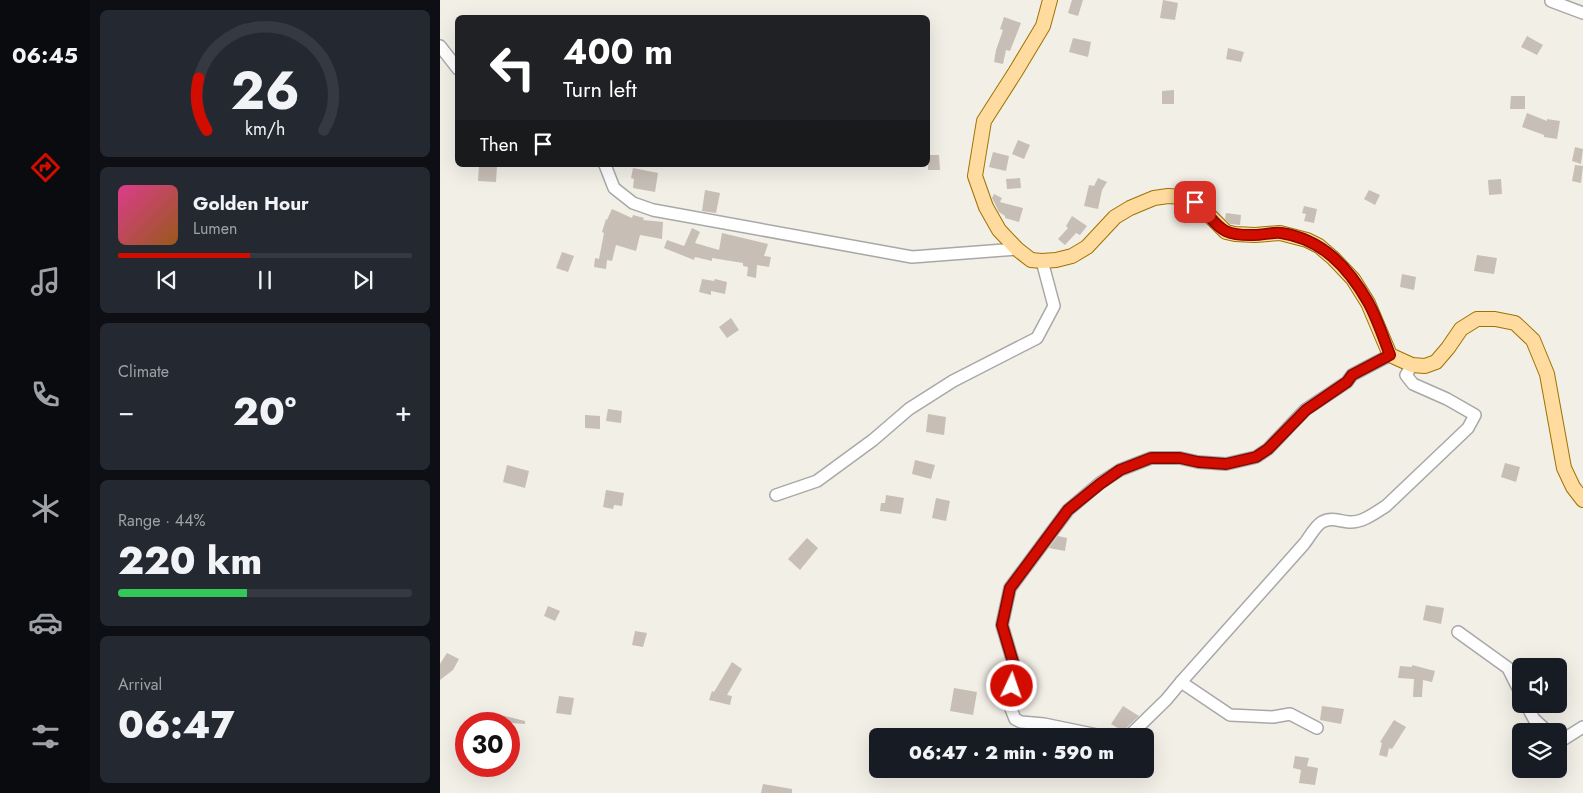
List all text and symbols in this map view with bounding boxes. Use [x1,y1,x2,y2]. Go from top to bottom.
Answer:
text: 400 m [563,27,673,77]
icon: left [480,35,545,100]
text: 06:45 [12,39,78,71]
text: 26 [231,53,299,129]
text: Turn left [563,73,637,105]
text: km/h [245,116,285,142]
icon: arrive [529,130,557,158]
text: Then [480,131,519,158]
icon: directions [28,150,63,185]
pin [1174,181,1216,223]
icon: arrive [1181,188,1209,216]
text: Golden Hour [193,190,309,217]
text: Lumen [193,217,237,240]
icon: music [28,264,63,299]
icon: previous [153,266,181,294]
icon: pause [251,266,279,294]
icon: next [349,266,377,294]
text: Climate [118,360,169,383]
icon: phone [28,377,63,412]
text: 20° [233,384,296,439]
text: − [118,391,135,432]
text: + [395,391,412,432]
icon: climate [28,491,63,526]
text: Range · 44% [118,509,206,532]
text: 220 km [118,533,262,588]
icon: car [28,605,63,640]
map controls [1512,658,1567,778]
button: sound [1512,658,1567,713]
position arrow [985,659,1037,711]
text: Arrival [118,673,162,696]
text: 06:47 [118,697,234,752]
speed limit sign: 30 [455,712,520,777]
icon: filters [28,719,63,754]
button: layers [1512,723,1567,778]
text: 06:47 · 2 min · 590 m [909,739,1114,766]

